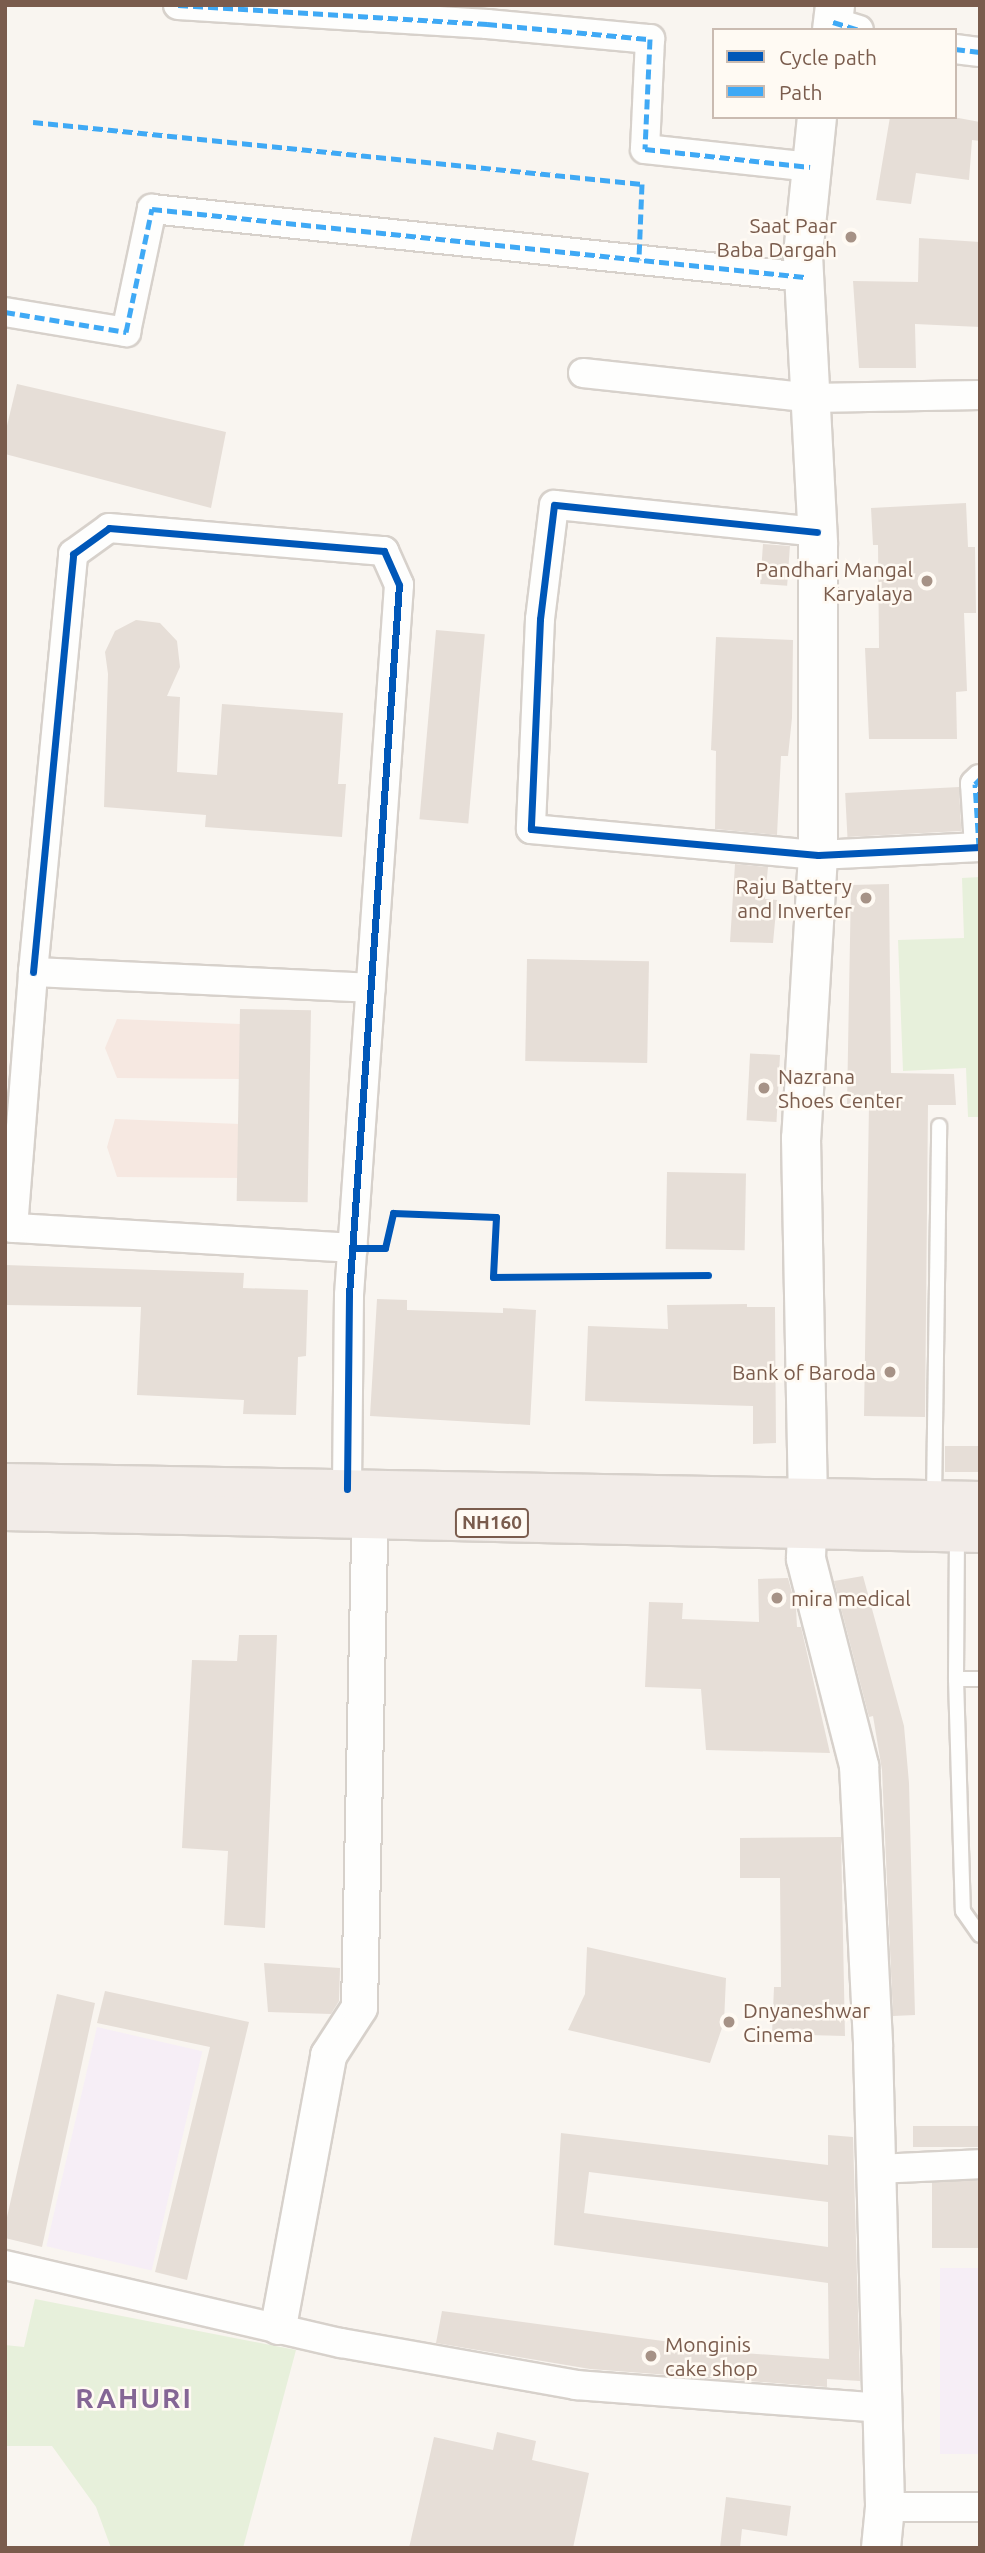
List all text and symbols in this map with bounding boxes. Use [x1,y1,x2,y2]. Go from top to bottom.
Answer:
legend [712,28,957,119]
text: Cycle path [779,45,877,69]
text: Path [779,80,822,104]
place label: Saat Paar Baba Dargah [717,212,837,262]
marker: Saat Paar Baba Dargah [843,229,859,245]
place label: Pandhari Mangal Karyalaya [756,556,913,606]
marker: Pandhari Mangal Karyalaya [919,573,935,589]
place label: Raju Battery and Inverter [736,873,852,923]
marker: Raju Battery and Inverter [858,890,874,906]
place label: Nazrana Shoes Center [778,1063,903,1113]
marker: Nazrana Shoes Center [756,1080,772,1096]
place label: Bank of Baroda [732,1359,876,1385]
marker: Bank of Baroda [882,1364,898,1380]
road number: NH160 [454,1508,530,1539]
place label: mira medical [791,1585,911,1611]
marker: mira medical [769,1590,785,1606]
place label: Dnyaneshwar Cinema [743,1997,870,2047]
marker: Dnyaneshwar Cinema [721,2014,737,2030]
place label: Monginis cake shop [665,2331,758,2381]
marker: Monginis cake shop [643,2348,659,2364]
district label: RAHURI [76,2381,192,2415]

